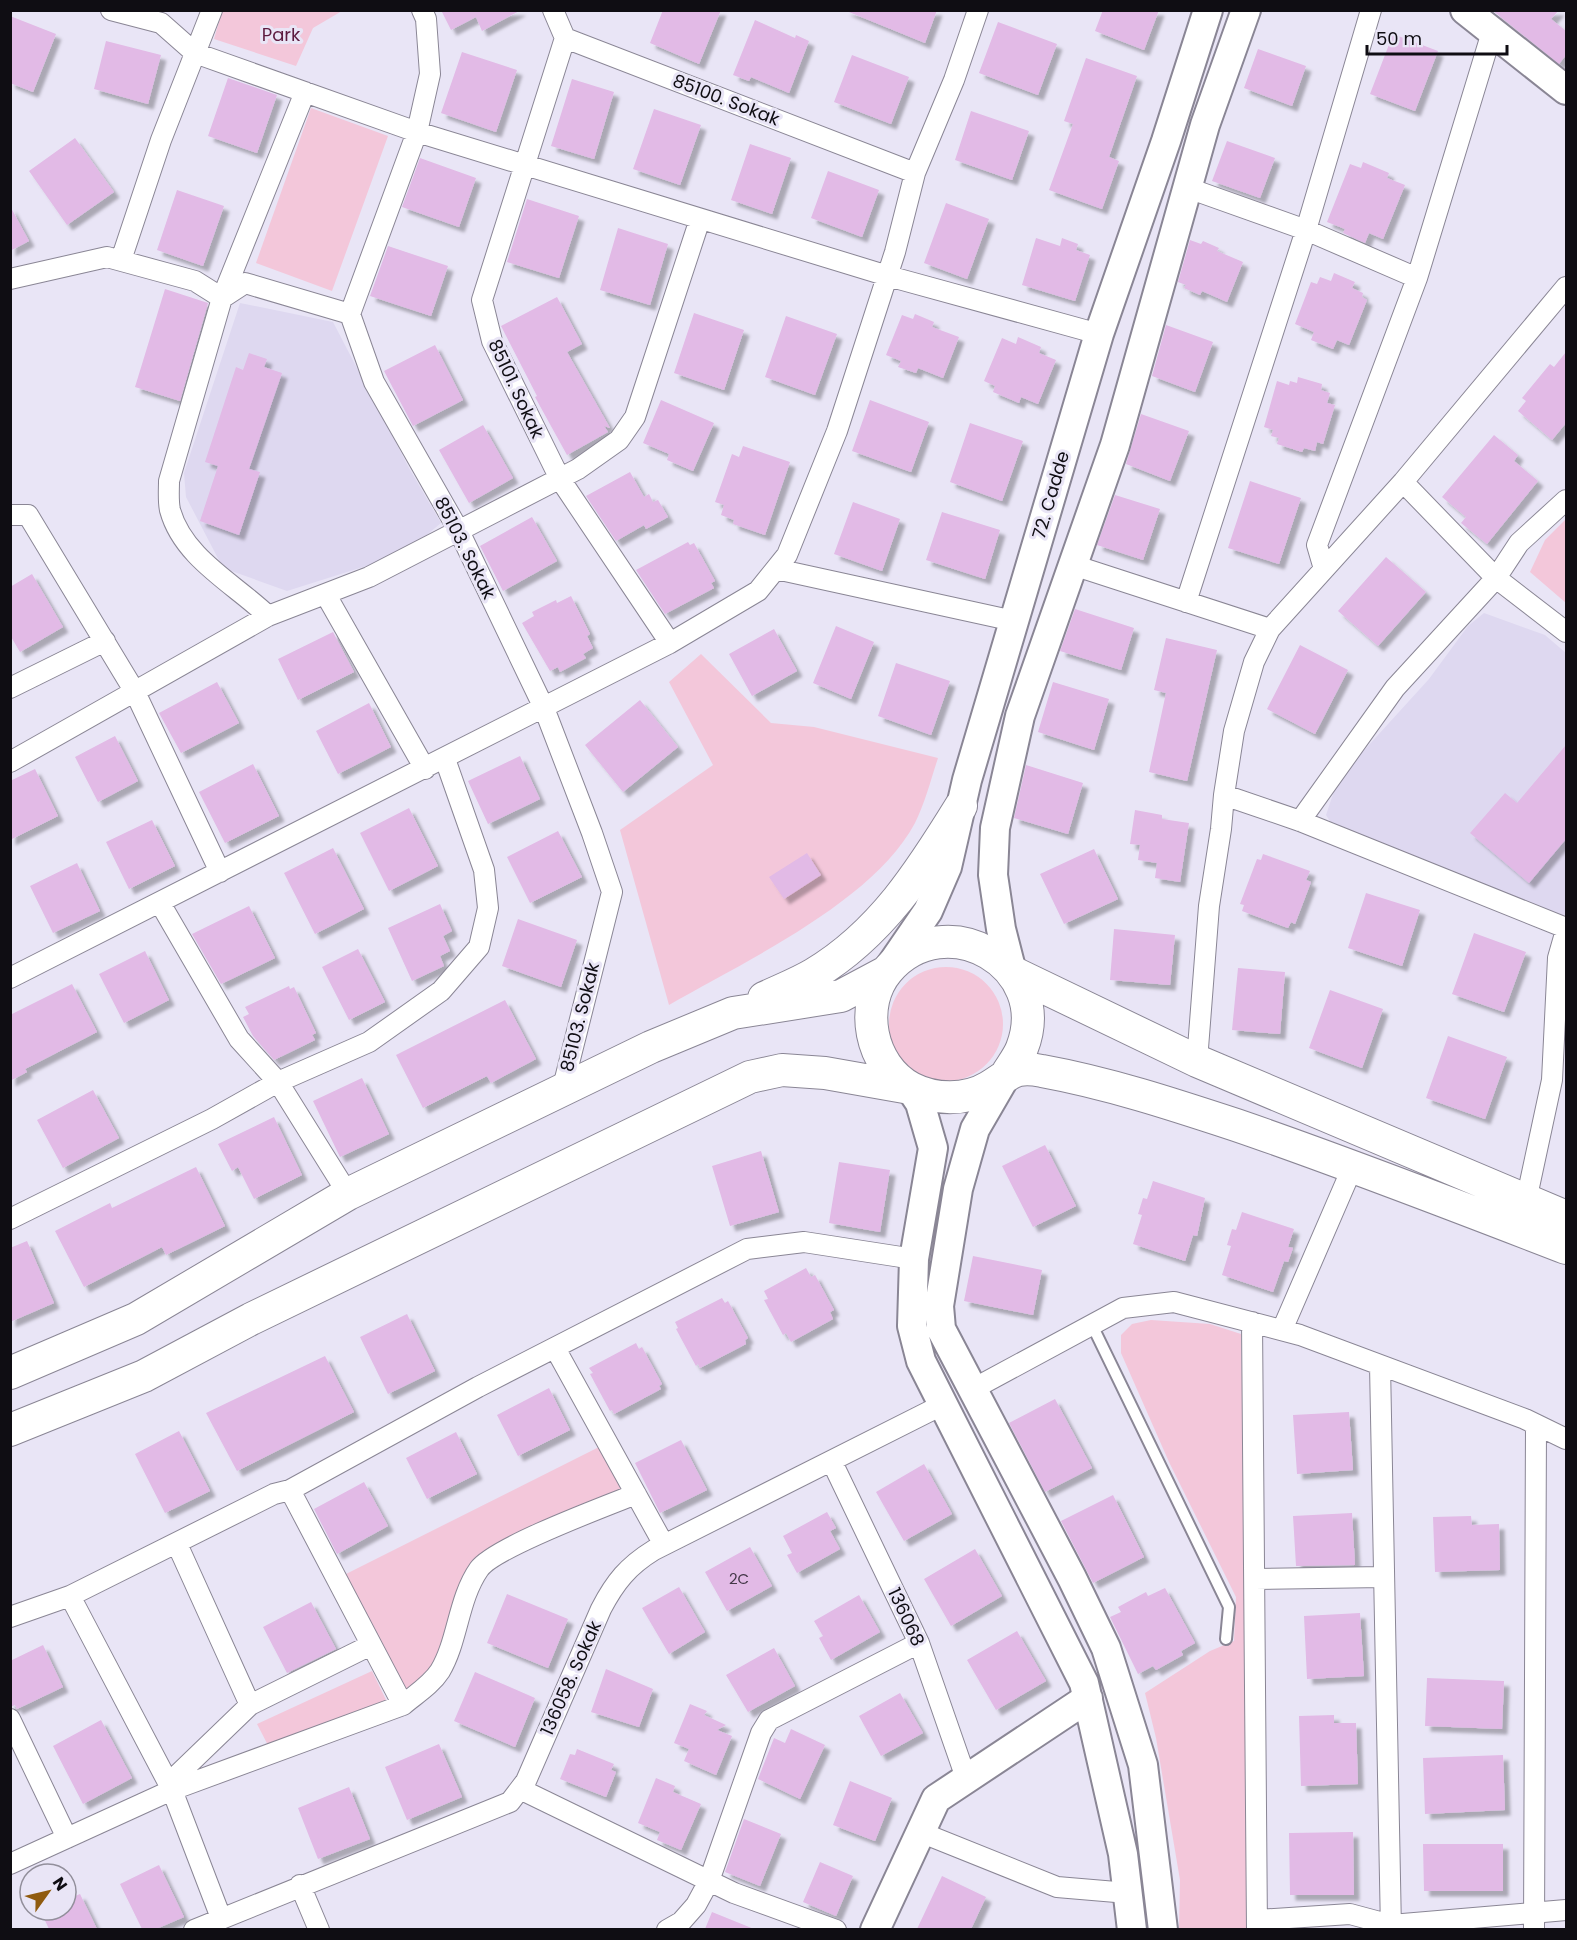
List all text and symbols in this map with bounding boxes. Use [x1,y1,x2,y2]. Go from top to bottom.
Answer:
scale bar [1367,18,1506,56]
park label: Park [262,22,301,47]
text: 50 m [1376,26,1422,51]
street label: 85100. Sokak [669,68,784,132]
street label: 85101. Sokak [483,335,551,443]
street label: 72. Cadde [1026,448,1075,542]
street label: 85103. Sokak [429,492,502,604]
street label: 85103. Sokak [554,959,605,1074]
house number: 2C [729,1568,749,1589]
street label: 136068 [882,1583,931,1650]
street label: 136058. Sokak [534,1616,607,1739]
north arrow [18,1862,78,1922]
text: N [47,1872,73,1895]

